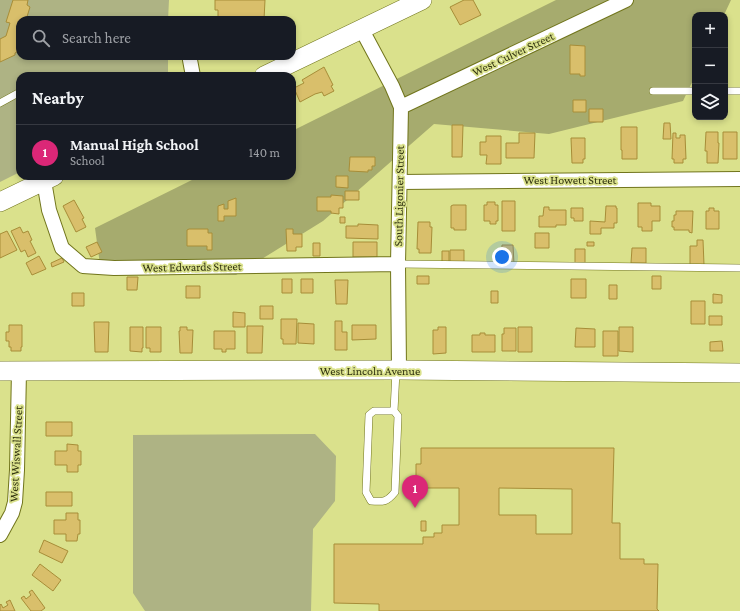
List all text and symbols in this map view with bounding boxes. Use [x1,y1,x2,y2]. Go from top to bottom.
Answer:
map controls [692,12,728,120]
button: + [692,12,728,48]
search box [16,16,296,60]
icon: search [30,27,52,49]
street label: West Culver Street [470,29,557,79]
text: Search here [62,30,131,46]
button: − [692,48,728,84]
button: layers [692,84,728,120]
text: Nearby [32,89,84,108]
text: Manual High School [70,137,199,153]
street label: South Ligonier Street [391,144,407,247]
text: 1 [43,145,47,160]
text: 140 m [249,145,280,160]
text: School [70,153,105,168]
street label: West Howett Street [524,173,617,187]
your location [492,247,512,267]
street label: West Edwards Street [142,259,243,275]
street label: West Lincoln Avenue [320,364,420,378]
street label: West Wiswall Street [6,405,26,502]
pin: 1 [402,475,428,508]

